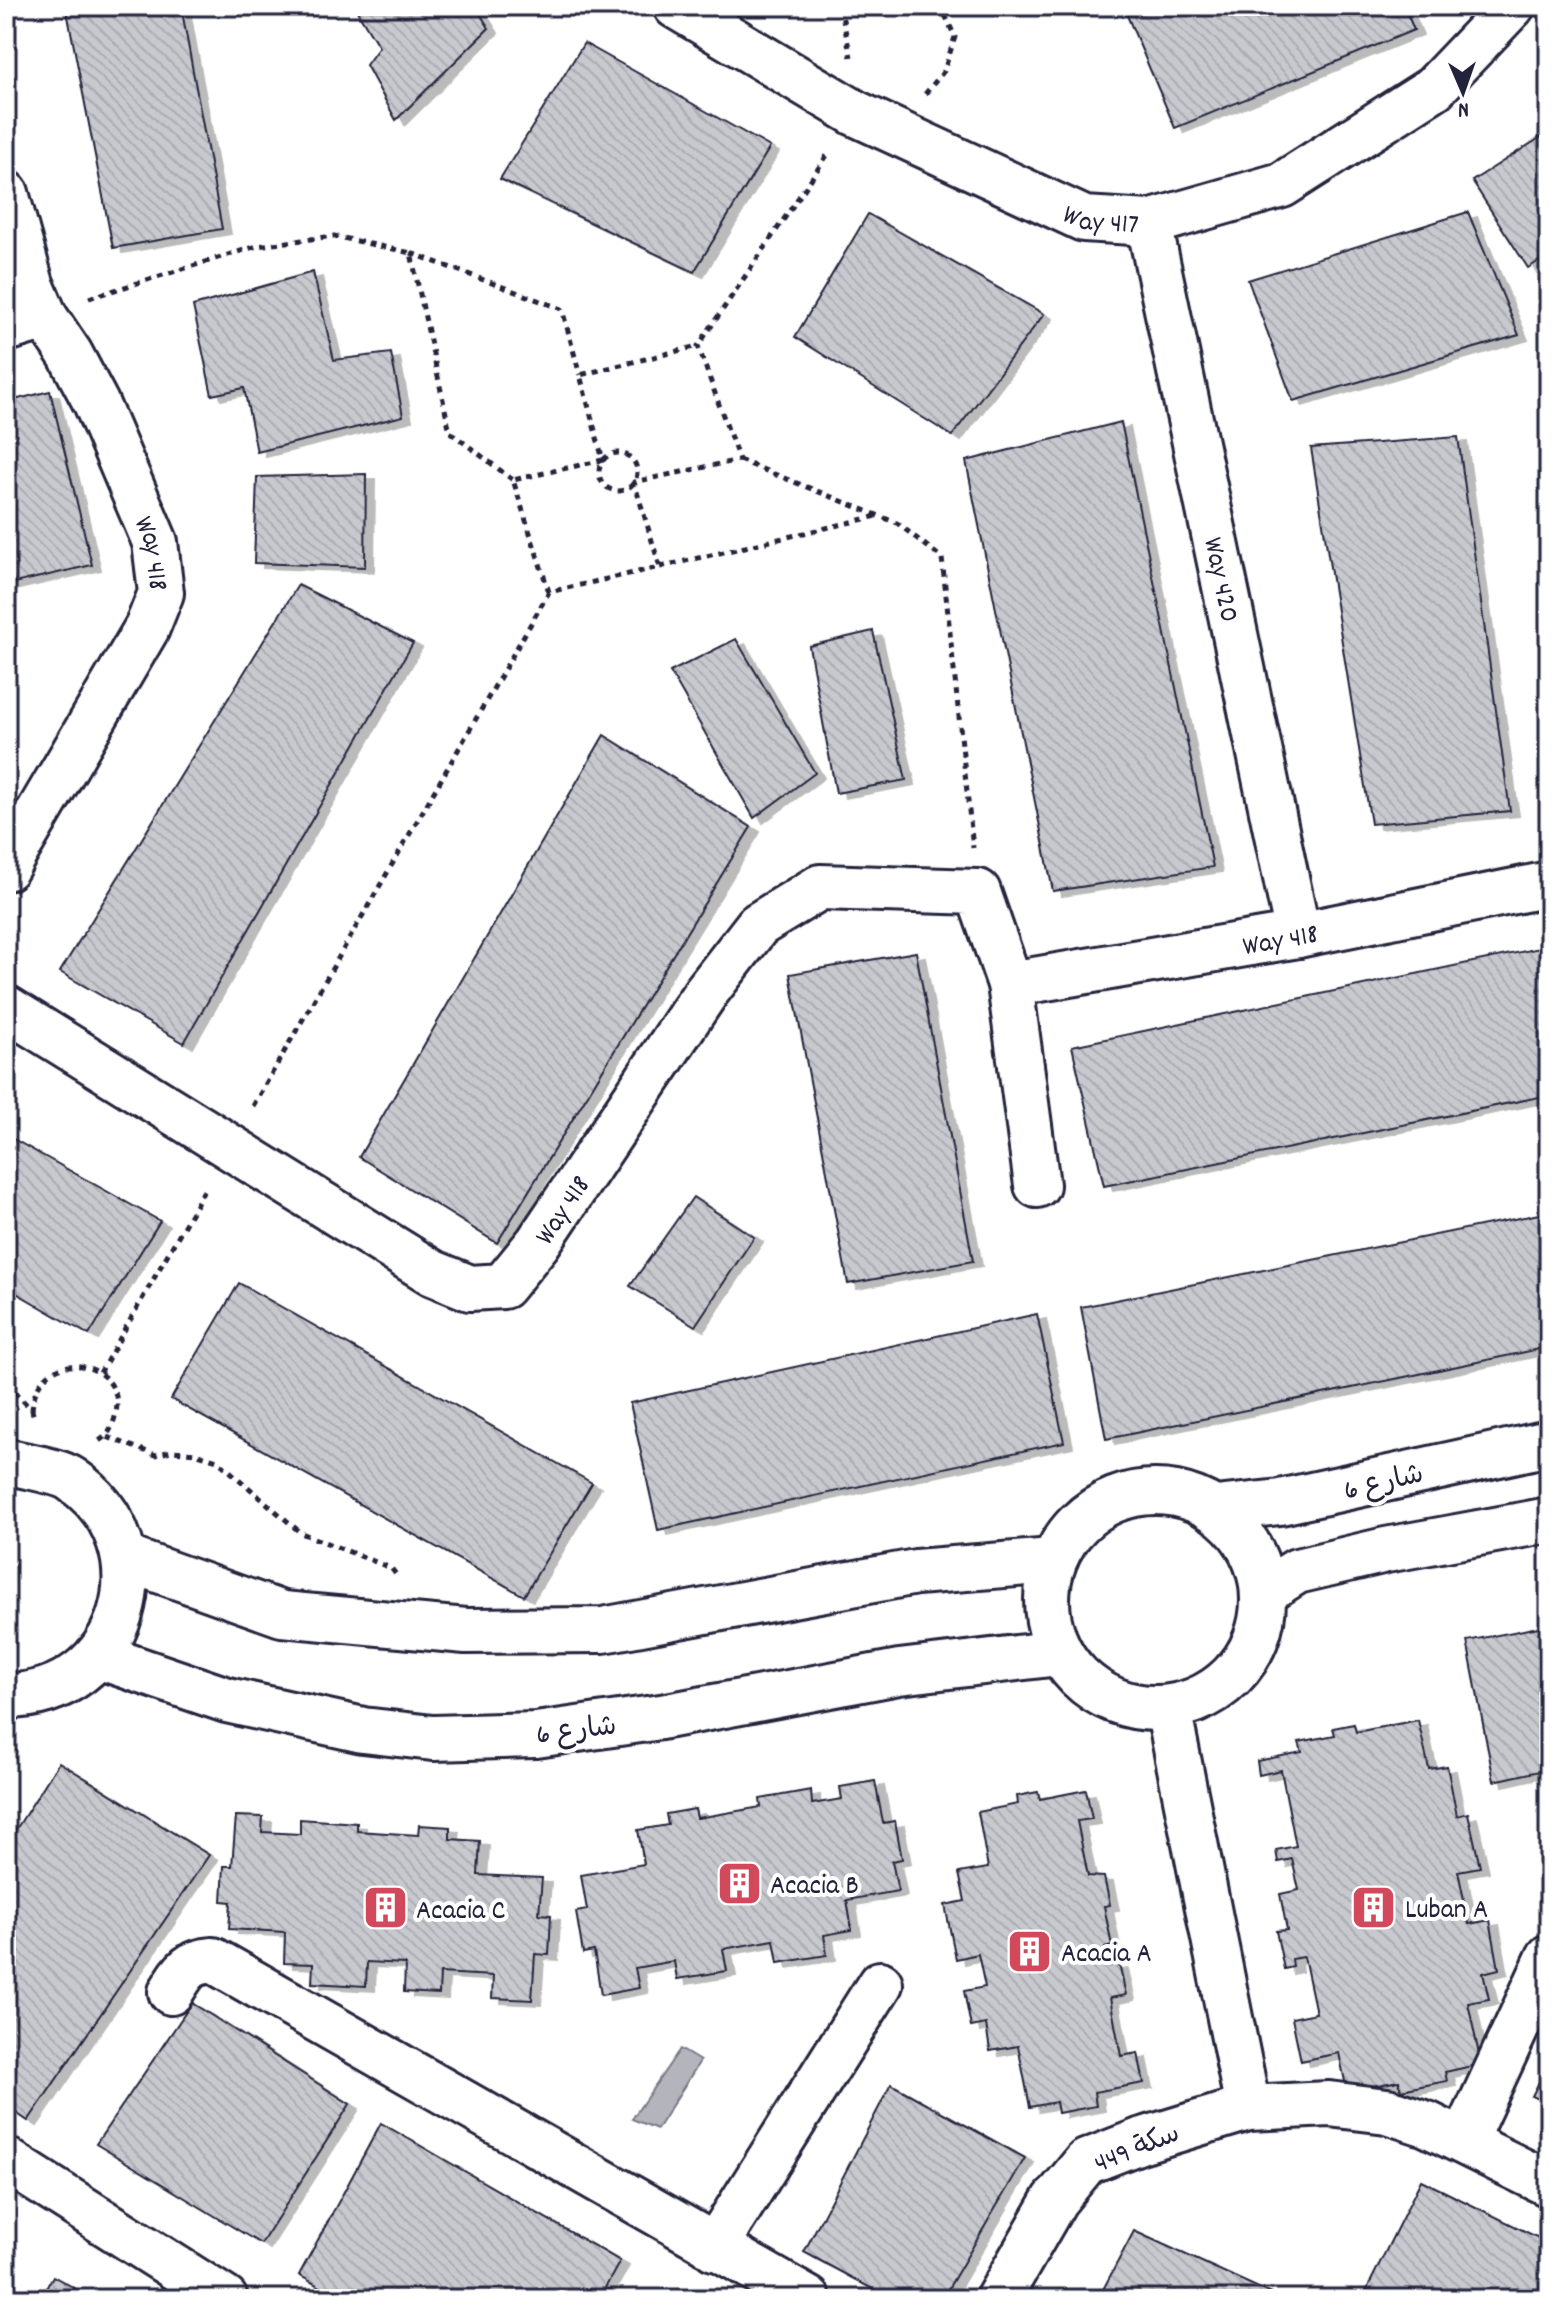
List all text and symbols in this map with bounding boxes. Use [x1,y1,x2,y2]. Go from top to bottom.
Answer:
north arrow [1423,52,1503,132]
text: N [1457,93,1470,124]
street label: Way 417 [1055,197,1140,247]
street label: Way 418 [121,511,176,593]
street label: Way 420 [1190,534,1247,627]
street label: Way 418 [1240,916,1322,969]
street label: Way 418 [527,1169,603,1254]
street label: شارع 6 [1340,1456,1428,1513]
street label: شارع 6 [534,1708,619,1758]
building icon: Acacia B [715,1859,763,1907]
place label: Acacia B [770,1868,859,1908]
building icon: Luban A [1350,1883,1398,1931]
building icon: Acacia C [361,1884,409,1932]
place label: Luban A [1405,1892,1488,1932]
place label: Acacia C [416,1893,506,1933]
building icon: Acacia A [1006,1927,1054,1975]
place label: Acacia A [1061,1936,1152,1976]
street label: سكة 449 [1089,2115,1187,2186]

